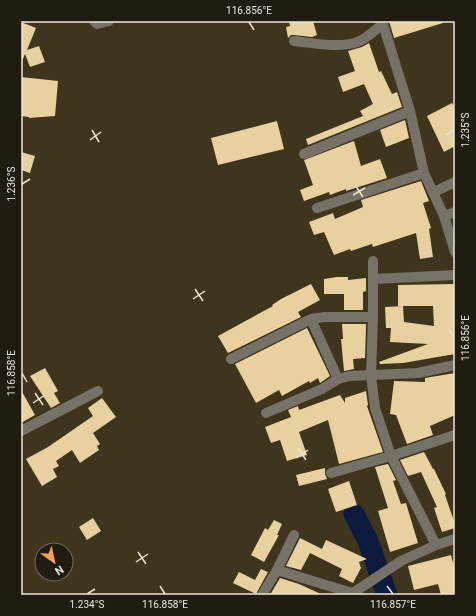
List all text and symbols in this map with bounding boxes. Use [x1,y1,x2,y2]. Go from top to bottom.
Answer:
text: 116.856°E [226,5,272,16]
text: 1.235°S [460,113,471,147]
text: 1.236°S [6,167,17,201]
text: 116.856°E [460,315,471,361]
text: 116.858°E [6,350,17,396]
north arrow [34,542,74,582]
text: N [52,562,66,578]
text: 1.234°S [70,599,104,610]
text: 116.858°E [142,599,188,610]
text: 116.857°E [370,599,416,610]

